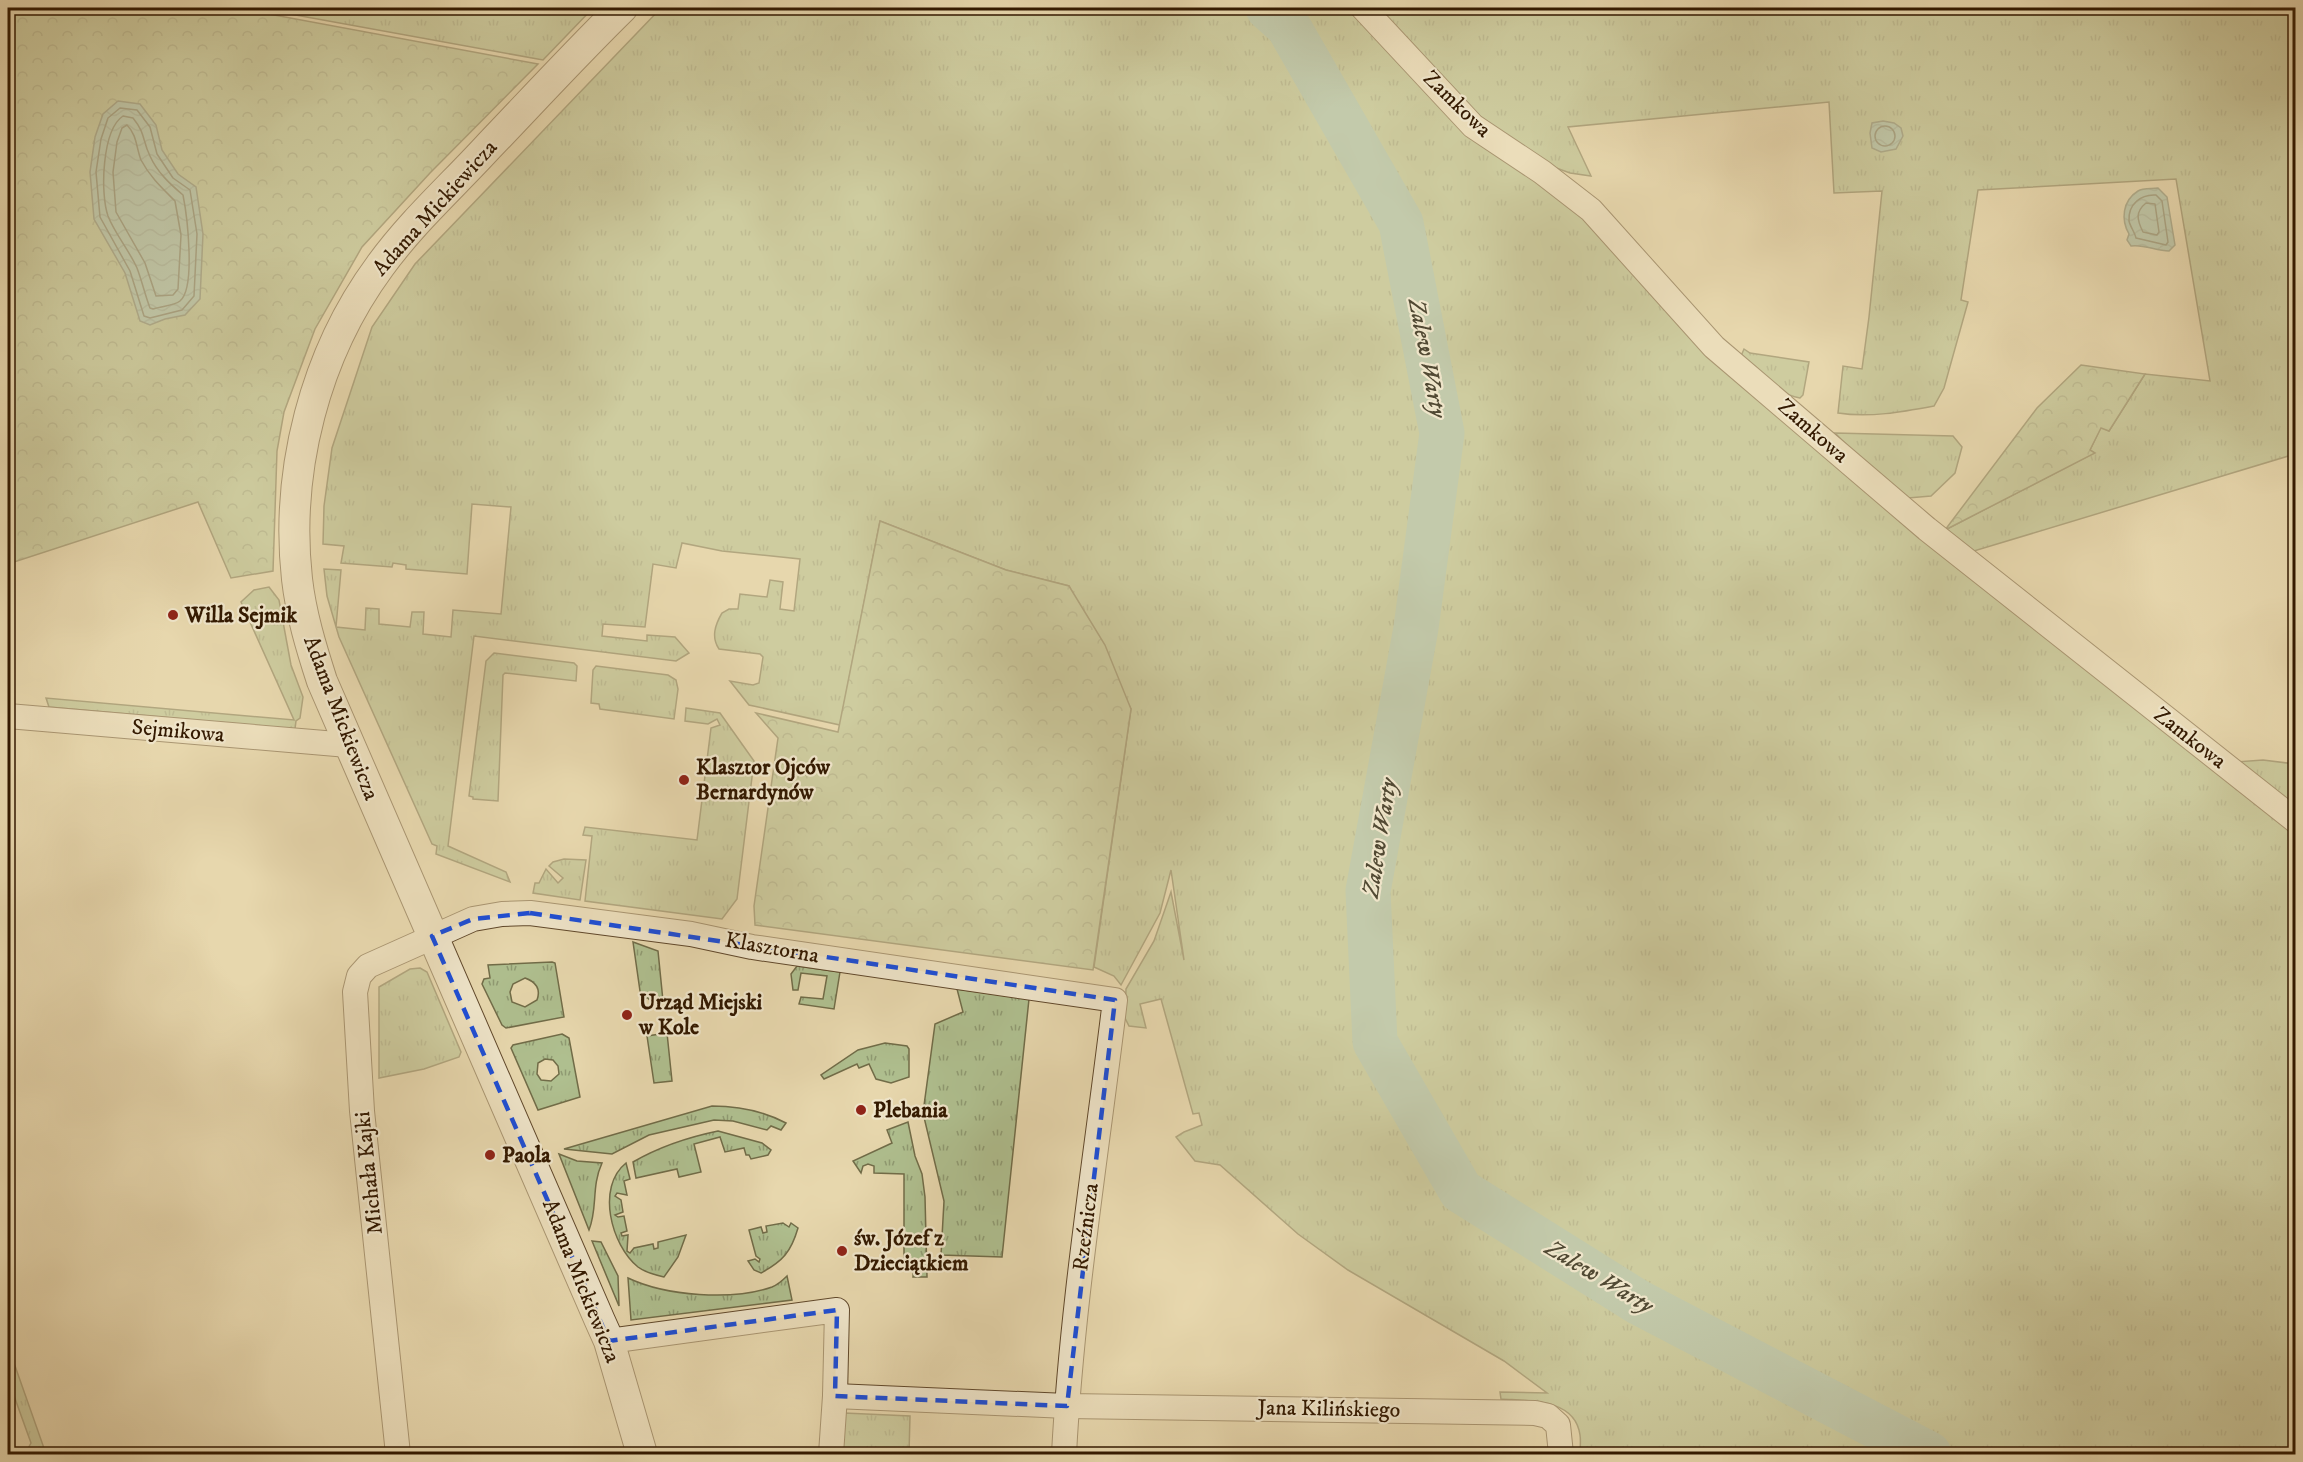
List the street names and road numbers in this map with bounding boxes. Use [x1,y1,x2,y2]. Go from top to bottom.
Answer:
street label: Zamkowa [1417,65,1497,144]
street label: Adama Mickiewicza [367,134,504,282]
street label: Zamkowa [1772,393,1854,469]
street label: Adama Mickiewicza [297,632,385,805]
street label: Zamkowa [2148,701,2232,775]
street label: Sejmikowa [131,714,226,749]
street label: Klasztorna [723,926,822,970]
street label: Michała Kajki [349,1110,389,1236]
street label: Rzeźnicza [1067,1181,1105,1272]
street label: Adama Mickiewicza [536,1195,626,1367]
street label: Jana Kilińskiego [1255,1394,1401,1424]

